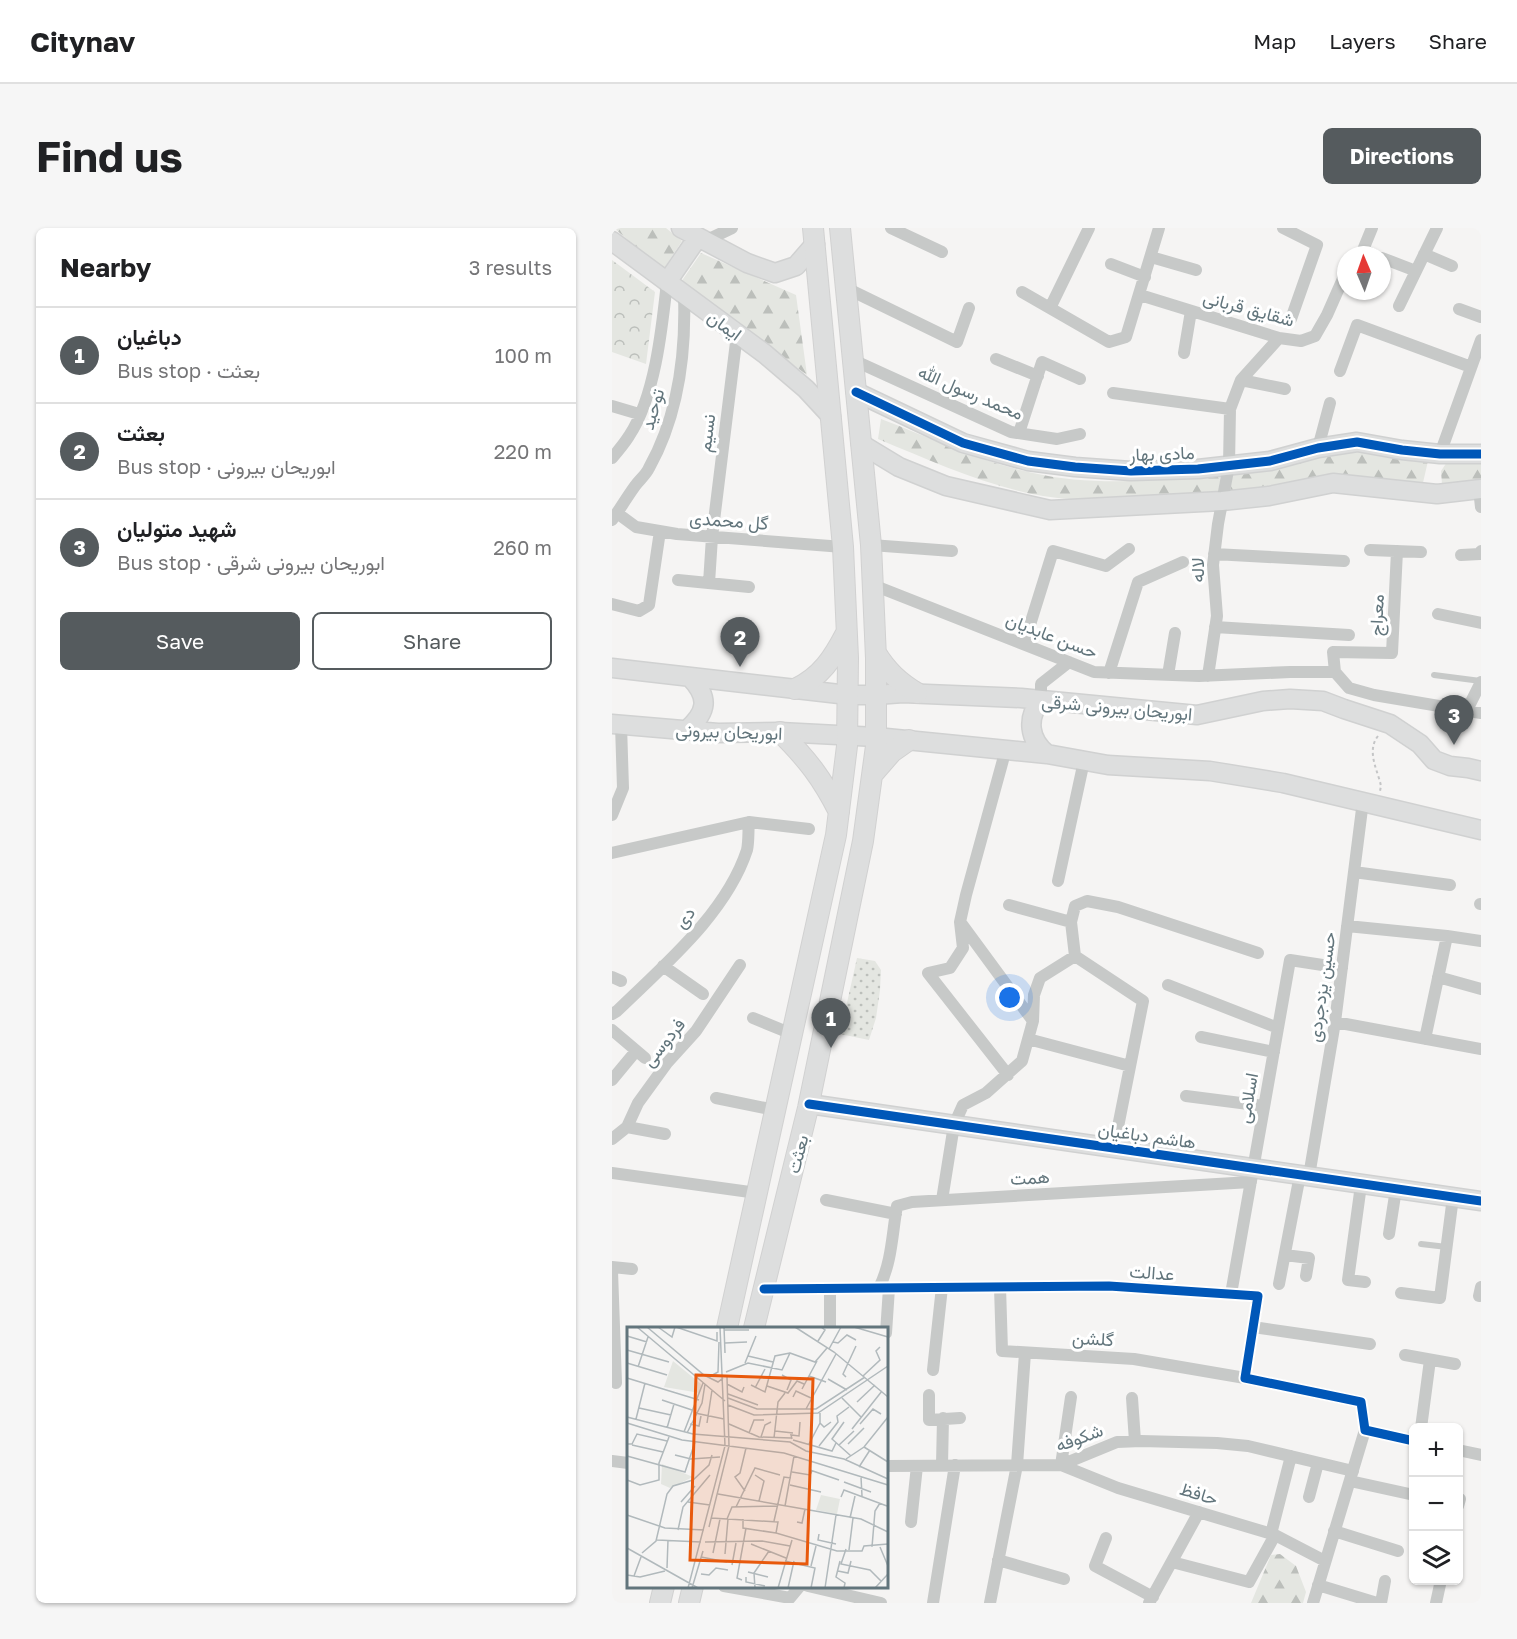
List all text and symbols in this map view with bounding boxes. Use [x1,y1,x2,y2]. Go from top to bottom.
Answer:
text: Citynav [30,25,135,58]
text: Map [1253,28,1296,54]
text: Layers [1329,28,1396,54]
text: Share [1429,28,1487,54]
button: Directions [1323,128,1481,184]
text: Find us [36,131,183,181]
north arrow [1337,246,1391,300]
text: Nearby [60,252,151,283]
text: 3 results [469,255,552,279]
street label: شقایق قربانی [1201,285,1297,332]
street label: ایمان [704,305,746,345]
text: دباغیان [117,323,182,350]
text: 1 [74,343,85,367]
text: 100 m [495,343,552,367]
text: Bus stop · بعثت [117,358,260,382]
street label: محمد رسول الله [915,360,1027,425]
street label: توحید [636,386,669,432]
street label: نسیم [693,413,721,454]
text: بعثت [117,419,165,446]
text: 2 [73,439,86,463]
text: 220 m [494,439,552,463]
street label: مادی بهار [1128,441,1195,466]
text: Bus stop · ابوریحان بیرونی [117,454,336,478]
street label: گل محمدی [689,506,769,535]
text: شهید متولیان [117,515,237,542]
text: 3 [73,535,86,559]
text: 260 m [493,535,552,559]
text: Bus stop · ابوریحان بیرونی شرقی [117,550,385,574]
street label: لاله [1186,558,1208,582]
street label: معراج [1364,594,1390,636]
street label: حسن عابدیان [1003,607,1101,663]
button: Save [60,612,300,670]
button: Share [312,612,552,670]
pin: 2 [720,618,760,667]
street label: ابوریحان بیرونی شرقی [1041,689,1193,726]
pin: 3 [1434,696,1474,745]
street label: ابوریحان بیرونی [675,718,783,745]
street label: دی [669,902,700,933]
street label: حسین یزدجردی [1302,930,1341,1044]
your location [995,983,1024,1012]
pin: 1 [812,998,850,1048]
street label: فردوسی [637,1013,690,1071]
street label: اسلامی [1232,1071,1263,1125]
street label: هاشم دباغیان [1096,1117,1197,1155]
street label: بعثت [782,1133,812,1175]
street label: همت [1010,1165,1050,1189]
street label: عدالت [1129,1259,1175,1285]
street label: گلشن [1071,1326,1115,1351]
inset map [627,1327,888,1588]
street label: شکوفه [1052,1418,1106,1457]
map controls [1409,1423,1463,1585]
button: + [1409,1423,1463,1477]
street label: حافظ [1177,1477,1221,1509]
button: − [1409,1477,1463,1531]
button: layers [1409,1531,1463,1585]

